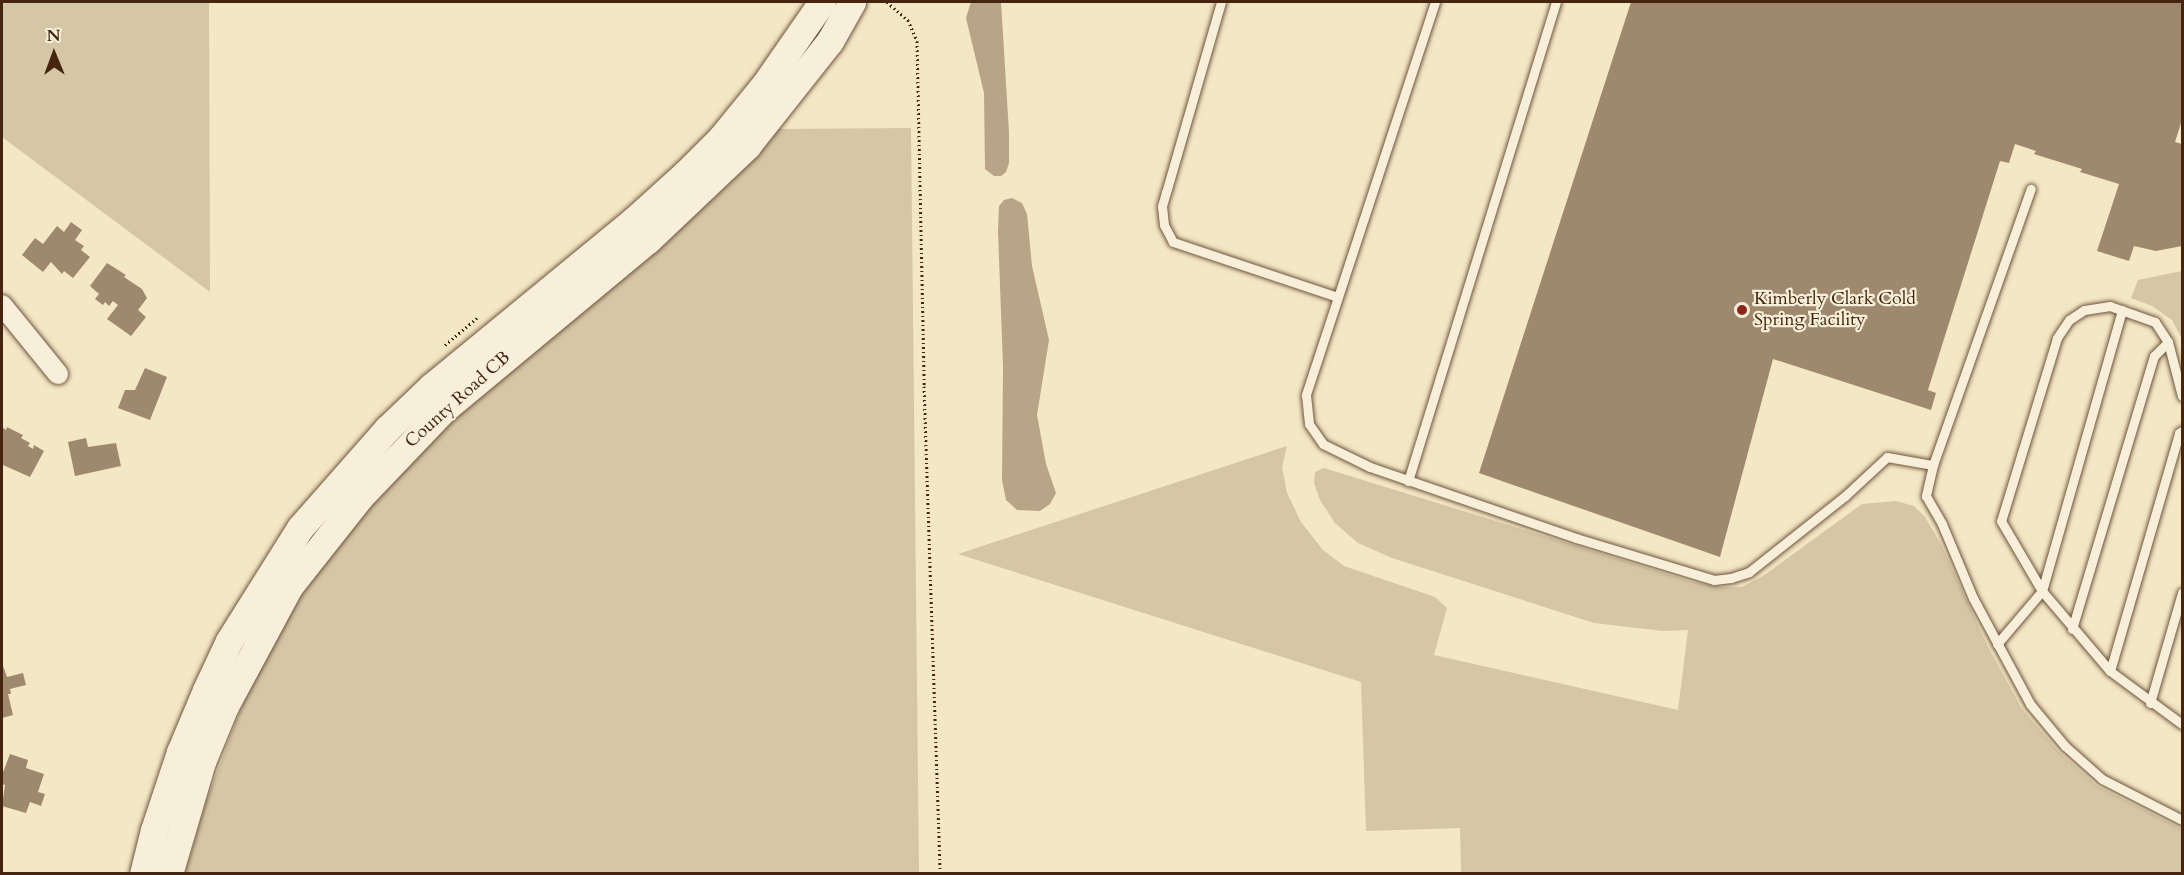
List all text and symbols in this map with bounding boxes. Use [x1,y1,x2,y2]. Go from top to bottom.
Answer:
north arrow [24,24,84,84]
text: N [47,25,61,47]
place label: Kimberly Clark Cold Spring Facility [1754,289,1916,332]
marker: Kimberly Clark Cold Spring Facility [1735,303,1749,317]
street label: County Road CB [401,347,515,453]

